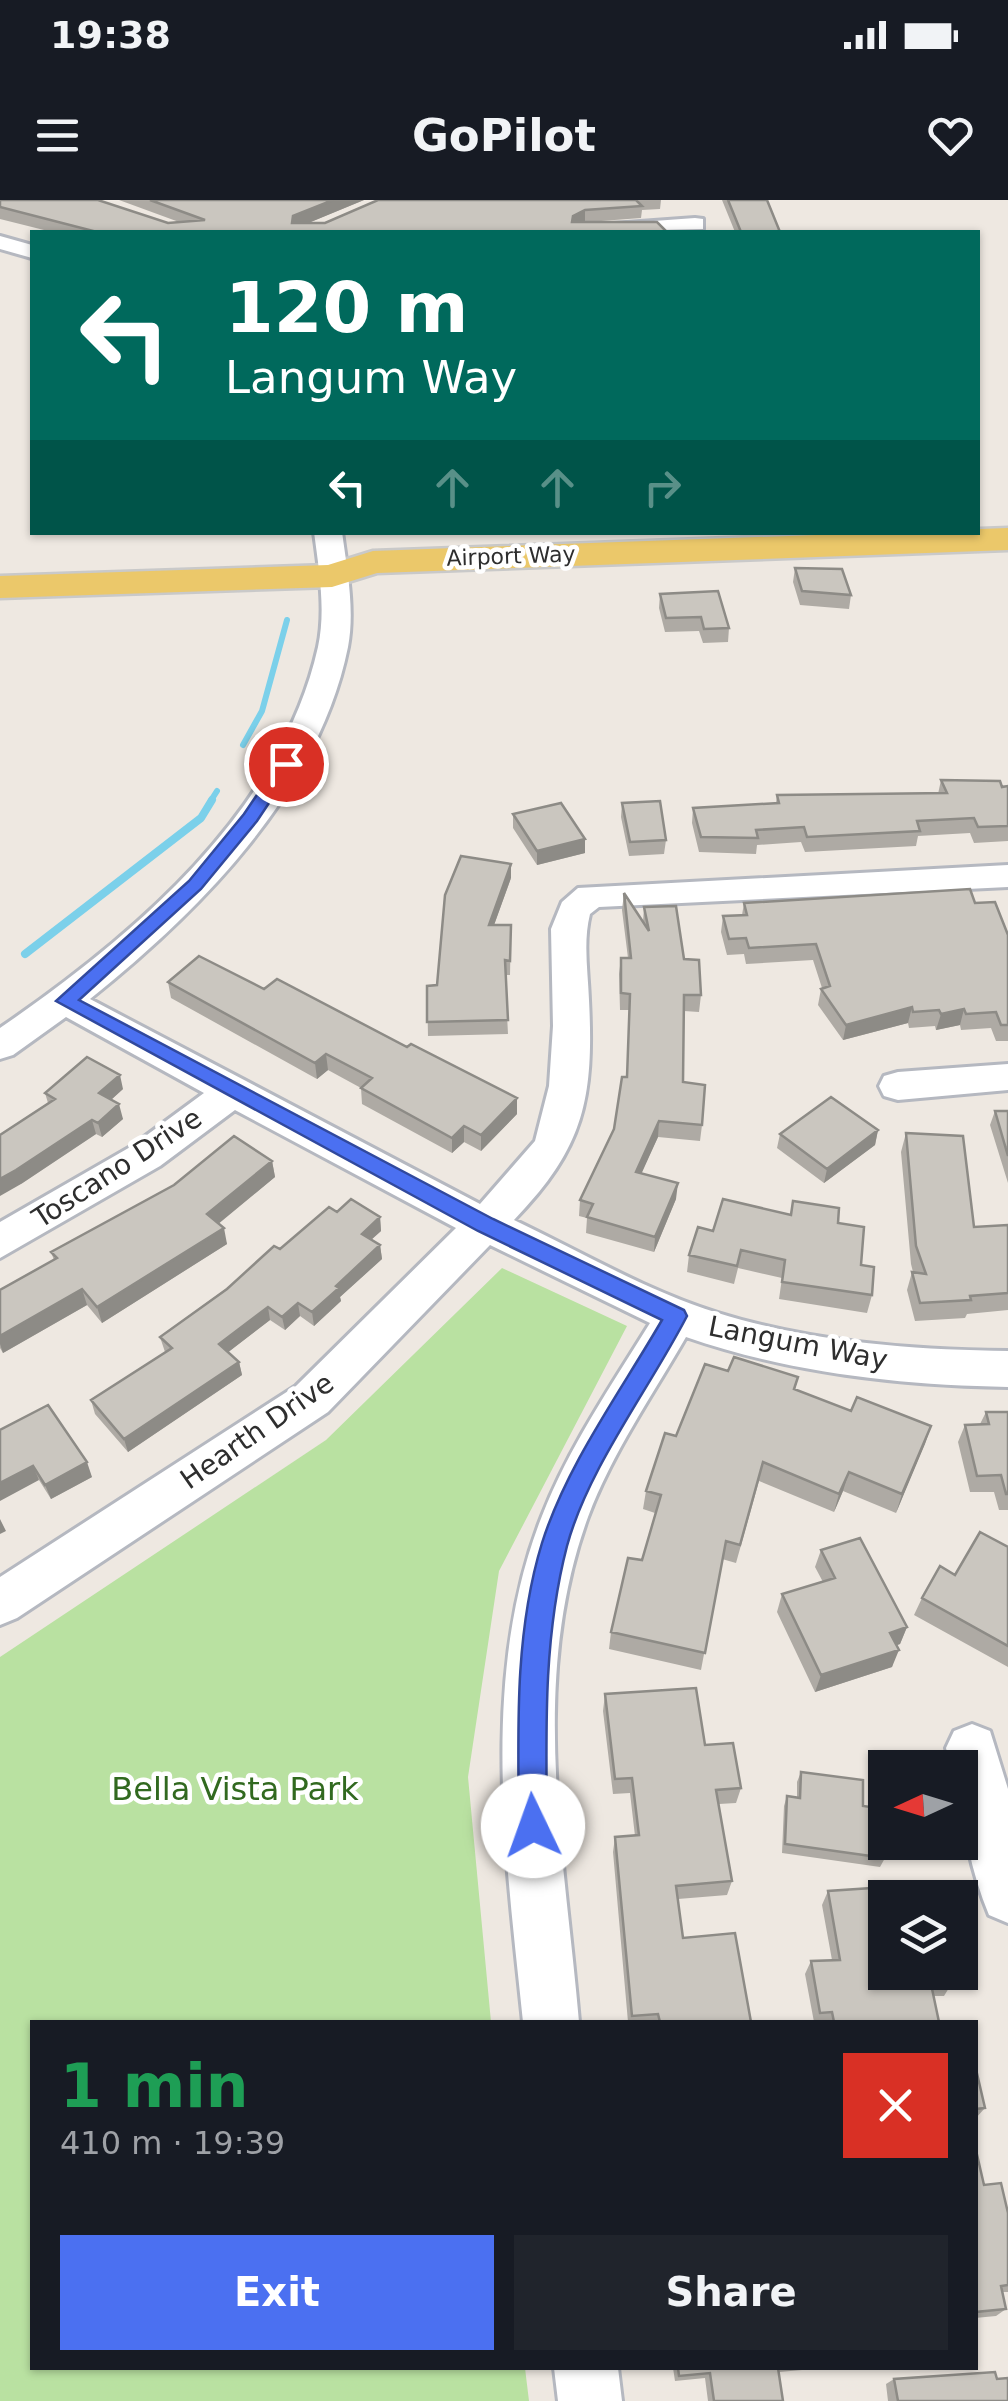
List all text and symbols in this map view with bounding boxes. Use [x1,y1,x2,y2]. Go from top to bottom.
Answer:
text: 19:38 [50,13,171,57]
icon: menu [30,108,85,163]
icon: heart [923,108,978,163]
text: GoPilot [412,109,596,162]
text: 120 m [225,267,468,349]
icon: left [60,270,190,400]
text: Langum Way [225,351,517,404]
icon: left [320,460,375,515]
icon: ahead [425,460,480,515]
icon: ahead [530,460,585,515]
icon: right [635,460,690,515]
street label: Airport Way [446,541,576,571]
pin [244,722,329,807]
icon: arrive [259,737,314,792]
street label: Toscano Drive [25,1101,208,1235]
street label: Langum Way [706,1309,890,1377]
street label: Hearth Drive [174,1366,340,1496]
north arrow [868,1750,978,1860]
map controls [868,1750,978,1990]
park label: Bella Vista Park [111,1770,359,1808]
position arrow [481,1774,585,1878]
button: layers [868,1880,978,1990]
text: 1 min [60,2051,248,2121]
button: close [843,2053,948,2158]
text: 410 m · 19:39 [60,2124,285,2162]
button: Exit [60,2235,494,2350]
button: Share [514,2235,948,2350]

